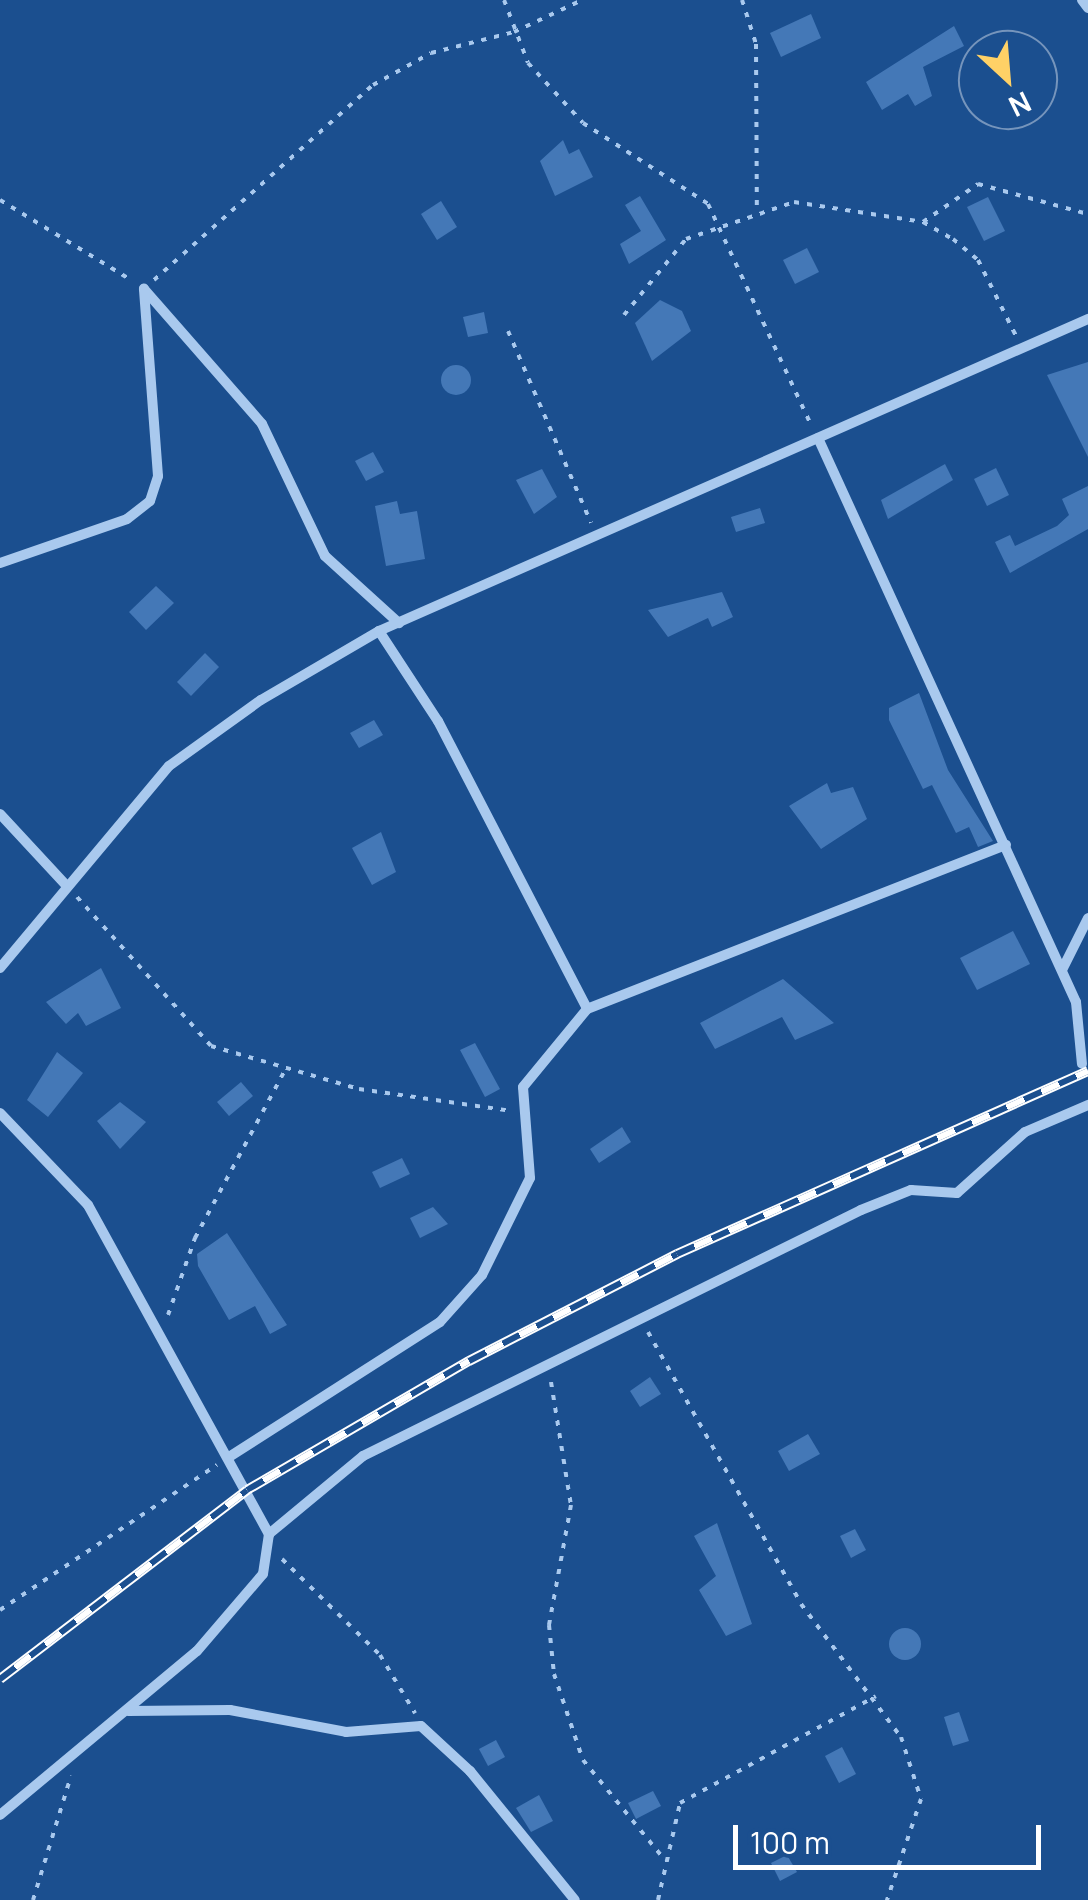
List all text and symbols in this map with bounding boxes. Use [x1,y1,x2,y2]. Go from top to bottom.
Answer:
north arrow [958,30,1058,130]
text: N [1003,84,1038,127]
scale bar [738,1805,1046,1867]
text: 100 m [750,1822,830,1863]

